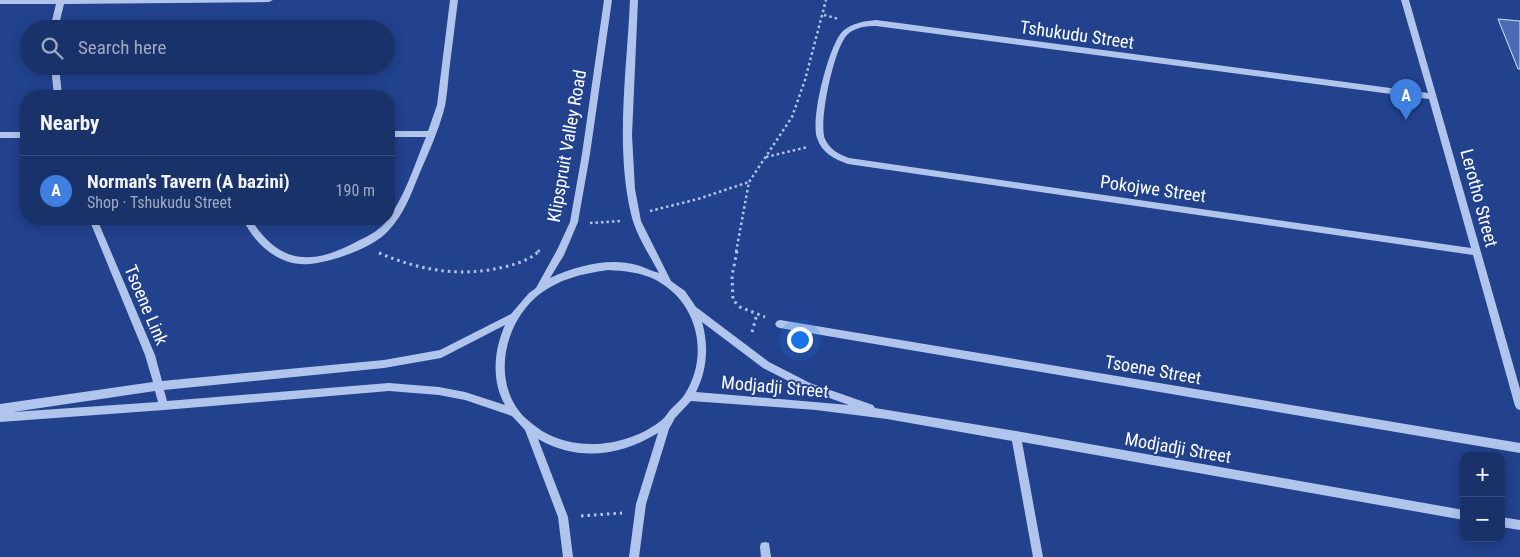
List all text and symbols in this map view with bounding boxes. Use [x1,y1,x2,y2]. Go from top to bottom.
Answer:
street label: Tshukudu Street [1019,16,1135,53]
search box [20,20,395,75]
icon: search [38,34,66,62]
text: Search here [78,36,166,59]
street label: Klipspruit Valley Road [543,68,590,224]
pin: A [1390,79,1422,120]
text: Nearby [40,111,99,135]
street label: Lerotho Street [1456,147,1503,249]
text: Norman's Tavern (A bazini) [87,170,290,193]
street label: Pokojwe Street [1099,171,1207,206]
text: A [51,181,61,200]
text: 190 m [336,181,375,200]
text: Shop · Tshukudu Street [87,193,232,212]
street label: Tsoene Link [120,262,173,348]
your location [787,327,813,353]
street label: Tsoene Street [1103,351,1203,388]
street label: Modjadji Street [721,371,830,402]
street label: Modjadji Street [1123,428,1233,467]
map controls [1460,452,1505,542]
button: + [1460,452,1505,497]
button: − [1460,497,1505,542]

